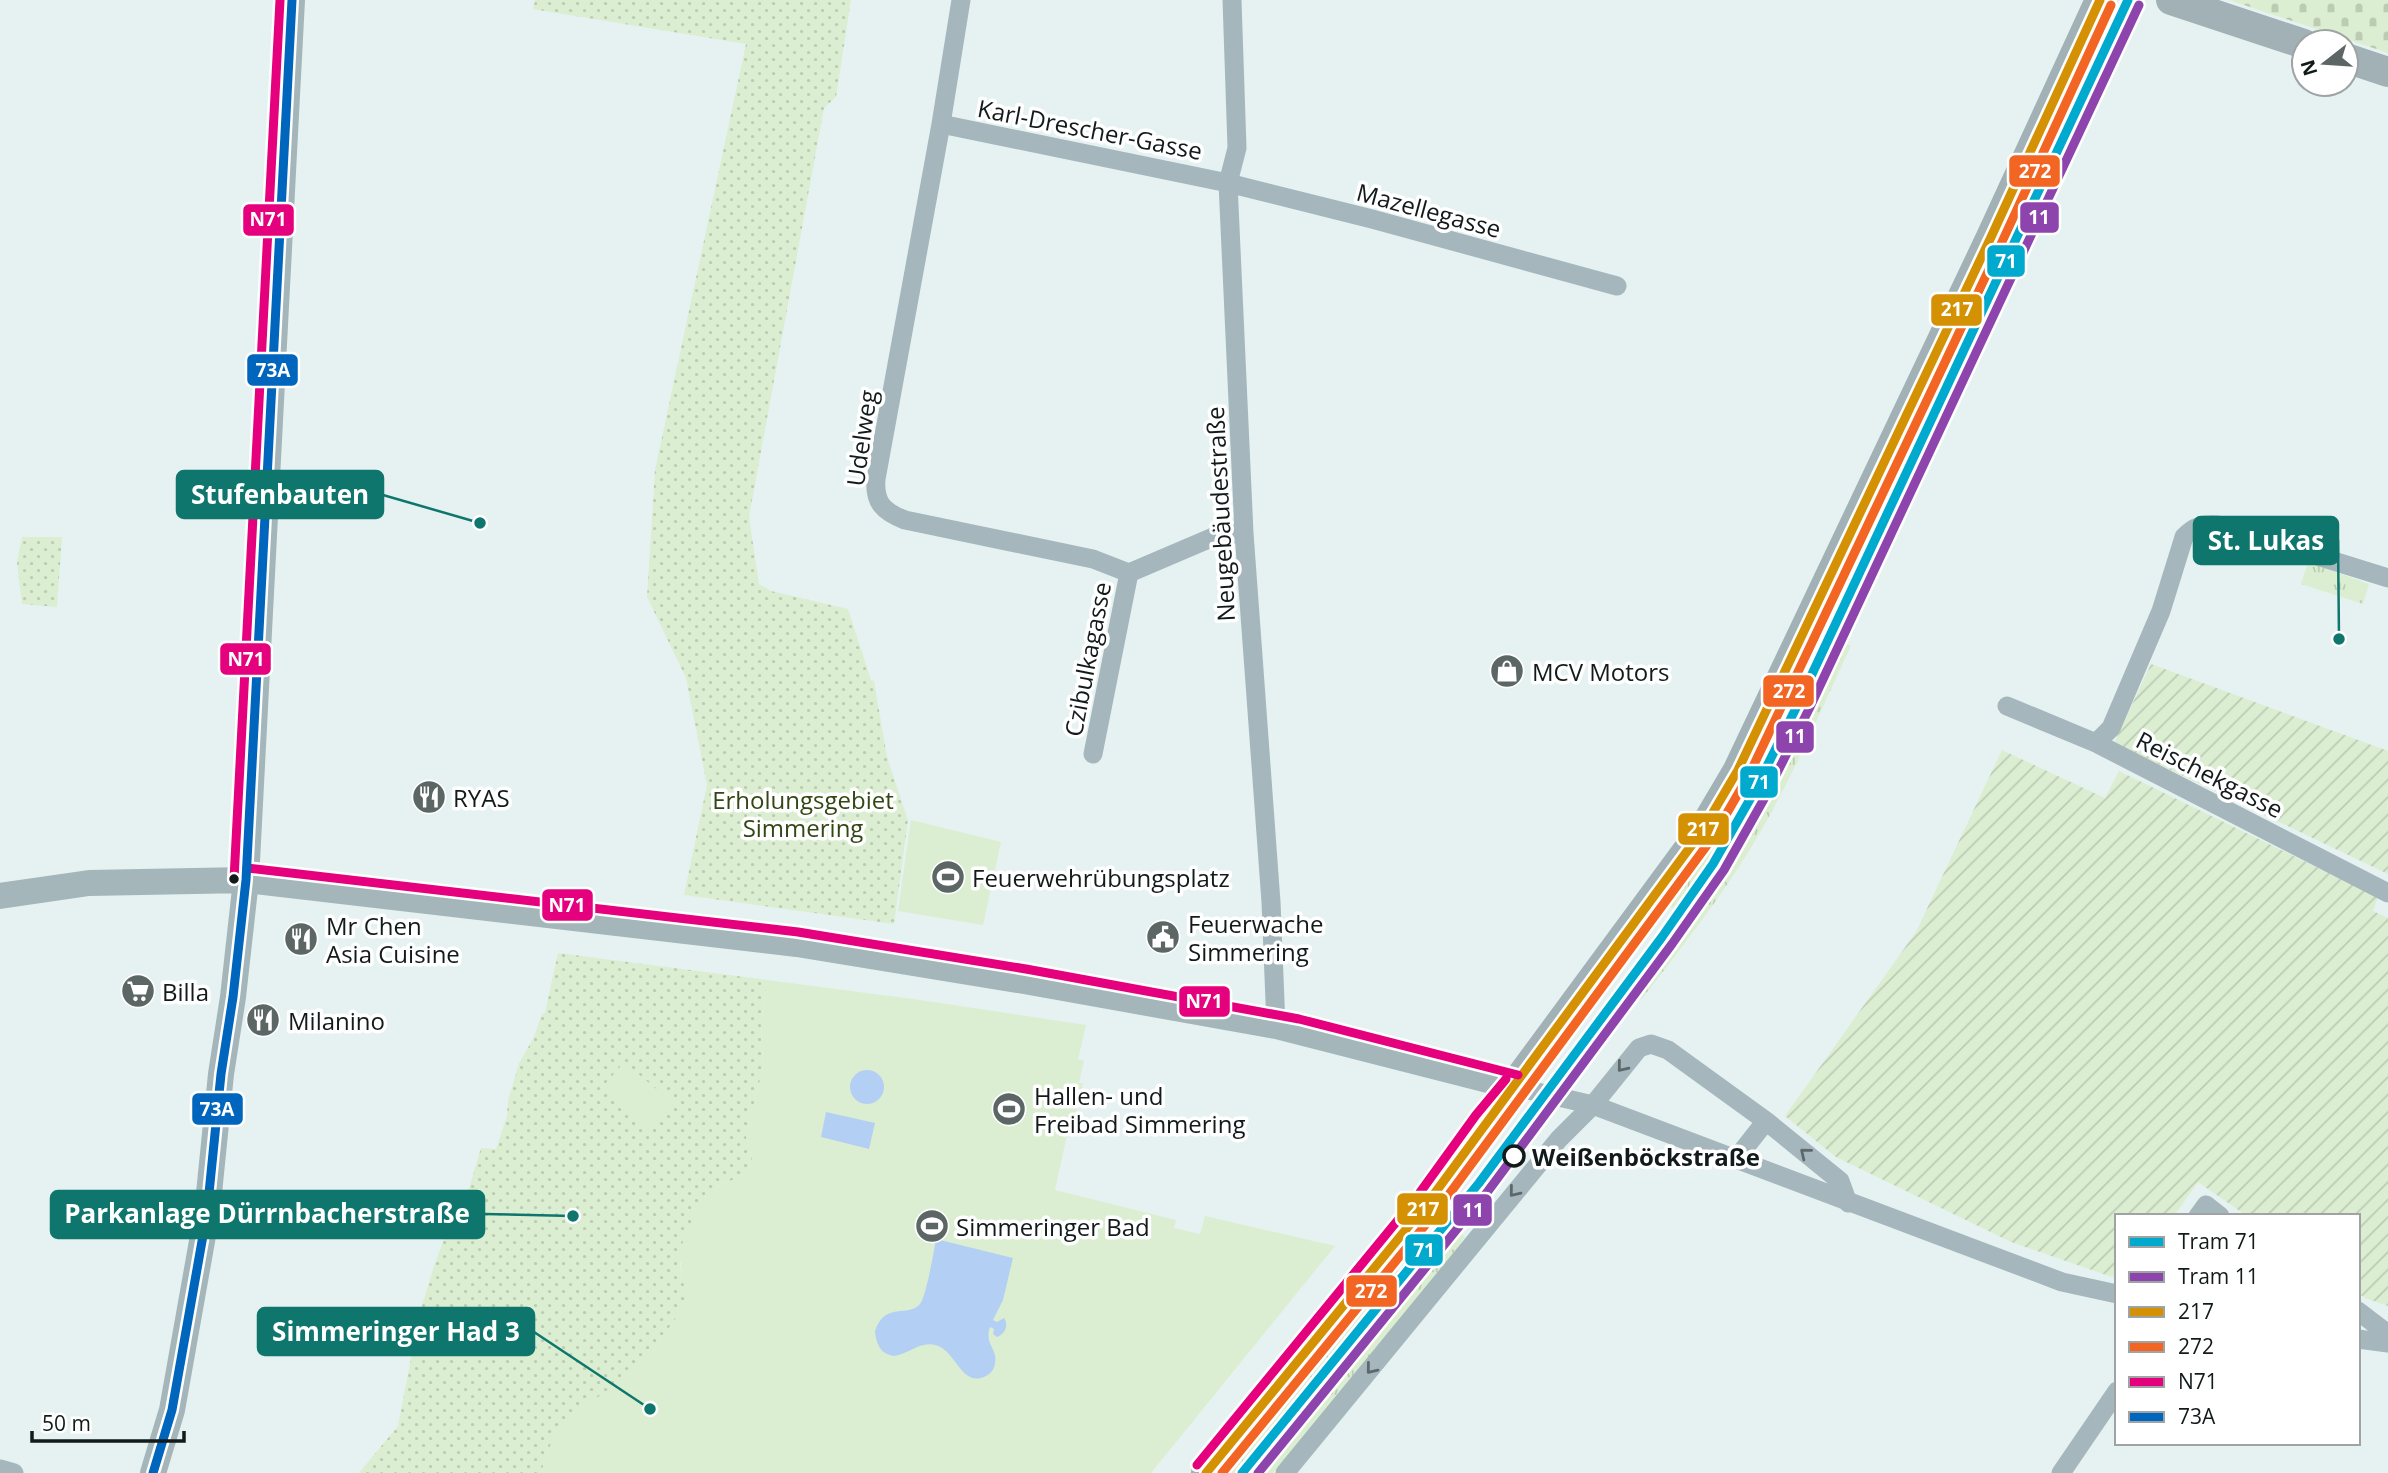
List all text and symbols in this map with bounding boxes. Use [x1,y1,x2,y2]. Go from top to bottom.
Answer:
north arrow [2290,28,2360,98]
text: N [2294,57,2323,79]
street label: Karl-Drescher-Gasse [975,91,1205,167]
line badge: 272 [2008,154,2061,188]
text: 272 [2019,158,2051,184]
street label: Mazellegasse [1353,175,1505,245]
line badge: 11 [2019,201,2060,234]
line badge: N71 [242,203,295,237]
text: 11 [2028,204,2050,230]
text: N71 [249,206,287,232]
line badge: 71 [1986,244,2026,278]
text: 71 [1995,248,2017,274]
line badge: 217 [1930,293,1983,327]
text: 217 [1941,296,1973,322]
line badge: 73A [246,353,299,387]
text: 73A [256,357,291,383]
street label: Udelweg [838,388,884,488]
street label: Neugebäudestraße [1198,406,1242,622]
callout: Stufenbauten [177,471,383,518]
text: Stufenbauten [191,476,369,512]
callout: St. Lukas [2194,517,2338,564]
text: St. Lukas [2208,522,2324,558]
street label: Czibulkagasse [1056,579,1118,739]
line badge: N71 [219,642,272,676]
text: N71 [227,646,265,672]
shop icon: MCV Motors [1488,652,1526,690]
place label: MCV Motors [1532,655,1670,688]
line badge: 272 [1762,674,1815,708]
text: 272 [1773,678,1805,704]
line badge: 11 [1775,720,1815,754]
text: 11 [1784,723,1806,749]
street label: Reischekgasse [2131,723,2289,825]
line badge: 71 [1739,765,1779,799]
text: 71 [1748,769,1770,795]
restaurant icon: RYAS [410,778,448,816]
place label: RYAS [453,781,510,814]
park label: Erholungsgebiet Simmering [712,783,894,844]
line badge: 217 [1677,812,1730,846]
text: 217 [1687,816,1719,842]
sports icon: Feuerwehrübungsplatz [929,858,967,896]
place label: Feuerwehrübungsplatz [972,861,1230,894]
unlabelled marker [227,872,241,886]
line badge: N71 [541,888,594,922]
text: N71 [548,892,586,918]
place label: Feuerwache Simmering [1188,907,1324,968]
place label: Mr Chen Asia Cuisine [326,909,460,970]
public building icon: Feuerwache Simmering [1144,918,1182,956]
restaurant icon: Mr Chen Asia Cuisine [282,920,320,958]
supermarket icon: Billa [119,972,157,1010]
place label: Billa [162,975,209,1008]
line badge: N71 [1178,985,1231,1018]
text: N71 [1185,988,1223,1014]
restaurant icon: Milanino [244,1001,282,1039]
place label: Milanino [288,1004,385,1037]
one-way arrow [1618,1060,1631,1072]
place label: Hallen- und Freibad Simmering [1034,1079,1245,1140]
sports icon: Hallen- und Freibad Simmering [990,1090,1028,1128]
line badge: 73A [191,1092,244,1126]
text: 73A [200,1096,235,1122]
place label: Weißenböckstraße [1532,1140,1760,1173]
marker: Weißenböckstraße [1503,1145,1525,1167]
one-way arrow [1800,1148,1812,1161]
one-way arrow [1510,1185,1523,1197]
callout: Parkanlage Dürrnbacherstraße [51,1191,484,1238]
line badge: 217 [1396,1192,1449,1226]
line badge: 11 [1452,1193,1493,1227]
text: Parkanlage Dürrnbacherstraße [64,1195,470,1231]
text: 217 [1407,1196,1439,1222]
text: 11 [1462,1197,1484,1223]
sports icon: Simmeringer Bad [913,1207,951,1245]
place label: Simmeringer Bad [956,1210,1150,1243]
legend [2115,1214,2360,1445]
text: Tram 71 [2178,1227,2259,1255]
line badge: 71 [1404,1233,1444,1267]
text: 71 [1413,1237,1435,1263]
text: Tram 11 [2178,1262,2259,1290]
line badge: 272 [1345,1274,1398,1308]
text: 272 [1355,1278,1387,1304]
text: 217 [2178,1297,2214,1325]
callout: Simmeringer Had 3 [258,1308,534,1355]
text: Simmeringer Had 3 [272,1313,520,1349]
text: 272 [2178,1332,2214,1360]
one-way arrow [1367,1361,1379,1374]
text: N71 [2178,1367,2218,1395]
scale bar [32,1400,184,1444]
text: 73A [2178,1402,2216,1430]
text: 50 m [42,1409,91,1437]

